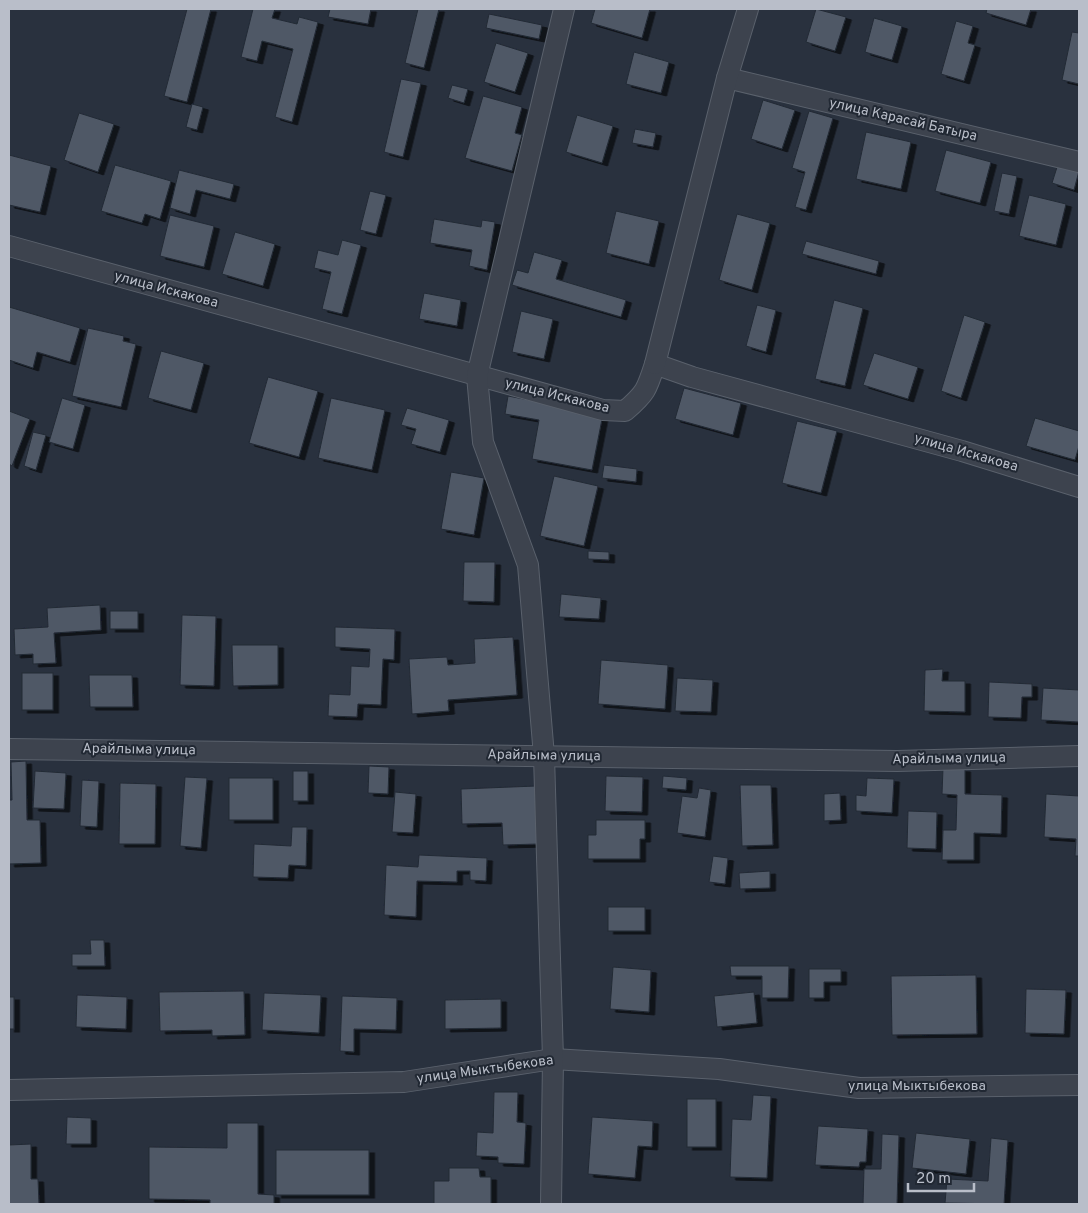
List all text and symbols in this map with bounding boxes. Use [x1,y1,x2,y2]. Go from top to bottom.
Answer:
street label: улица Карасай Батыра [827,95,979,145]
street label: улица Искакова [112,268,220,312]
street label: улица Искакова [503,375,611,417]
street label: улица Искакова [912,430,1020,476]
street label: Арайлыма улица [82,741,196,759]
street label: Арайлыма улица [487,747,601,765]
street label: Арайлыма улица [892,750,1006,768]
street label: улица Мыктыбекова [416,1052,554,1088]
street label: улица Мыктыбекова [848,1078,986,1095]
scale bar [908,1160,974,1192]
text: 20 m [916,1170,951,1189]

